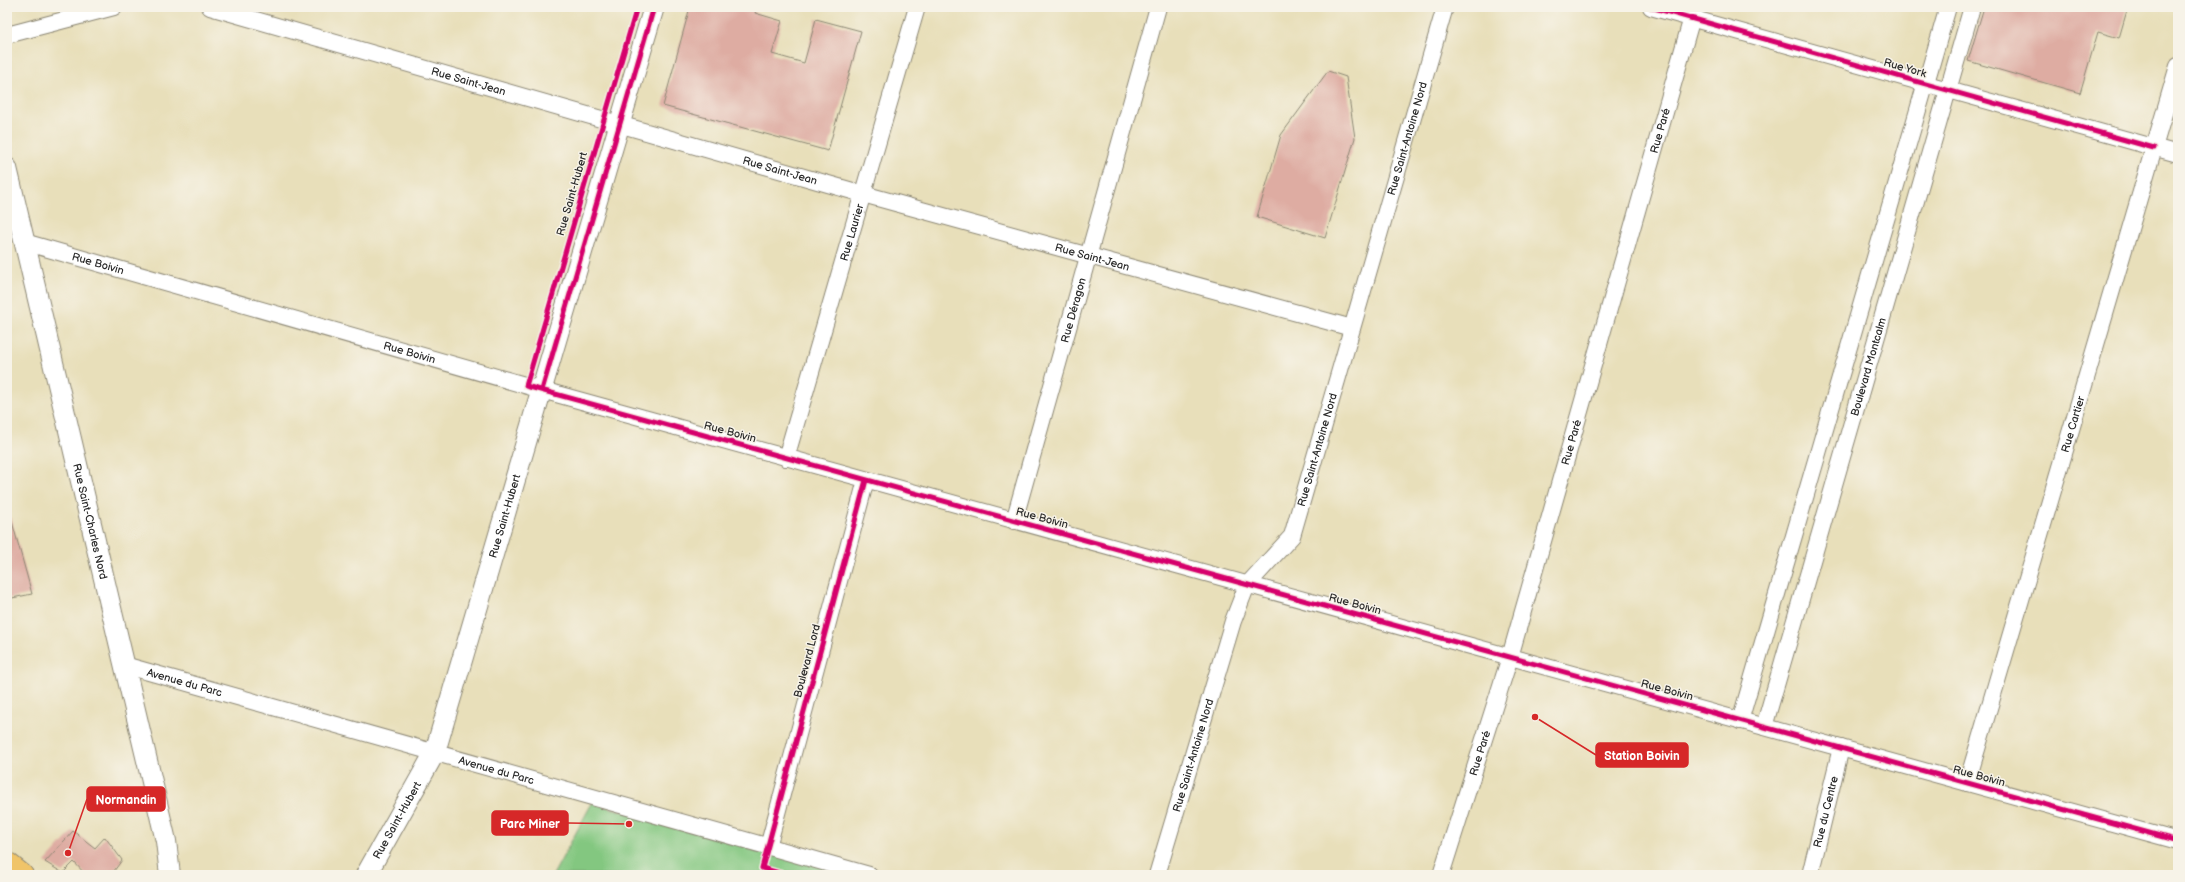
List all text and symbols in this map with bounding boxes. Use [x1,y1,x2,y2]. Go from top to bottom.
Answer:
street label: Rue York [1882,56,1928,80]
street label: Rue Saint-Jean [430,64,507,98]
street label: Rue Saint-Antoine Nord [1384,80,1430,197]
street label: Rue Paré [1647,106,1673,155]
street label: Rue Saint-Hubert [554,150,590,237]
street label: Rue Saint-Jean [741,153,819,187]
street label: Rue Laurier [837,201,866,262]
street label: Rue Saint-Jean [1054,240,1131,273]
street label: Rue Boivin [71,250,126,277]
street label: Rue Déragon [1058,276,1088,344]
street label: Boulevard Montcalm [1848,316,1888,417]
street label: Rue Boivin [382,339,437,366]
street label: Rue Saint-Antoine Nord [1294,392,1339,508]
street label: Rue Cartier [2058,394,2087,454]
street label: Rue Paré [1559,418,1584,466]
street label: Rue Boivin [702,419,758,445]
street label: Rue Saint-Charles Nord [71,462,110,580]
street label: Rue Saint-Hubert [486,472,523,559]
street label: Rue Boivin [1014,505,1070,531]
street label: Rue Boivin [1327,591,1383,617]
street label: Boulevard Lord [791,623,823,699]
street label: Avenue du Parc [145,665,224,699]
street label: Rue Boivin [1639,677,1695,703]
street label: Rue Saint-Antoine Nord [1170,697,1216,813]
street label: Rue Paré [1466,728,1493,777]
callout: Station Boivin [1596,743,1688,767]
text: Station Boivin [1604,749,1680,764]
street label: Avenue du Parc [457,753,536,787]
street label: Rue Boivin [1951,763,2007,789]
street label: Rue du Centre [1810,774,1841,849]
street label: Rue Saint-Hubert [370,779,424,861]
callout: Normandin [87,787,165,811]
text: Normandin [95,793,157,808]
callout: Parc Miner [492,811,568,835]
text: Parc Miner [500,817,560,832]

